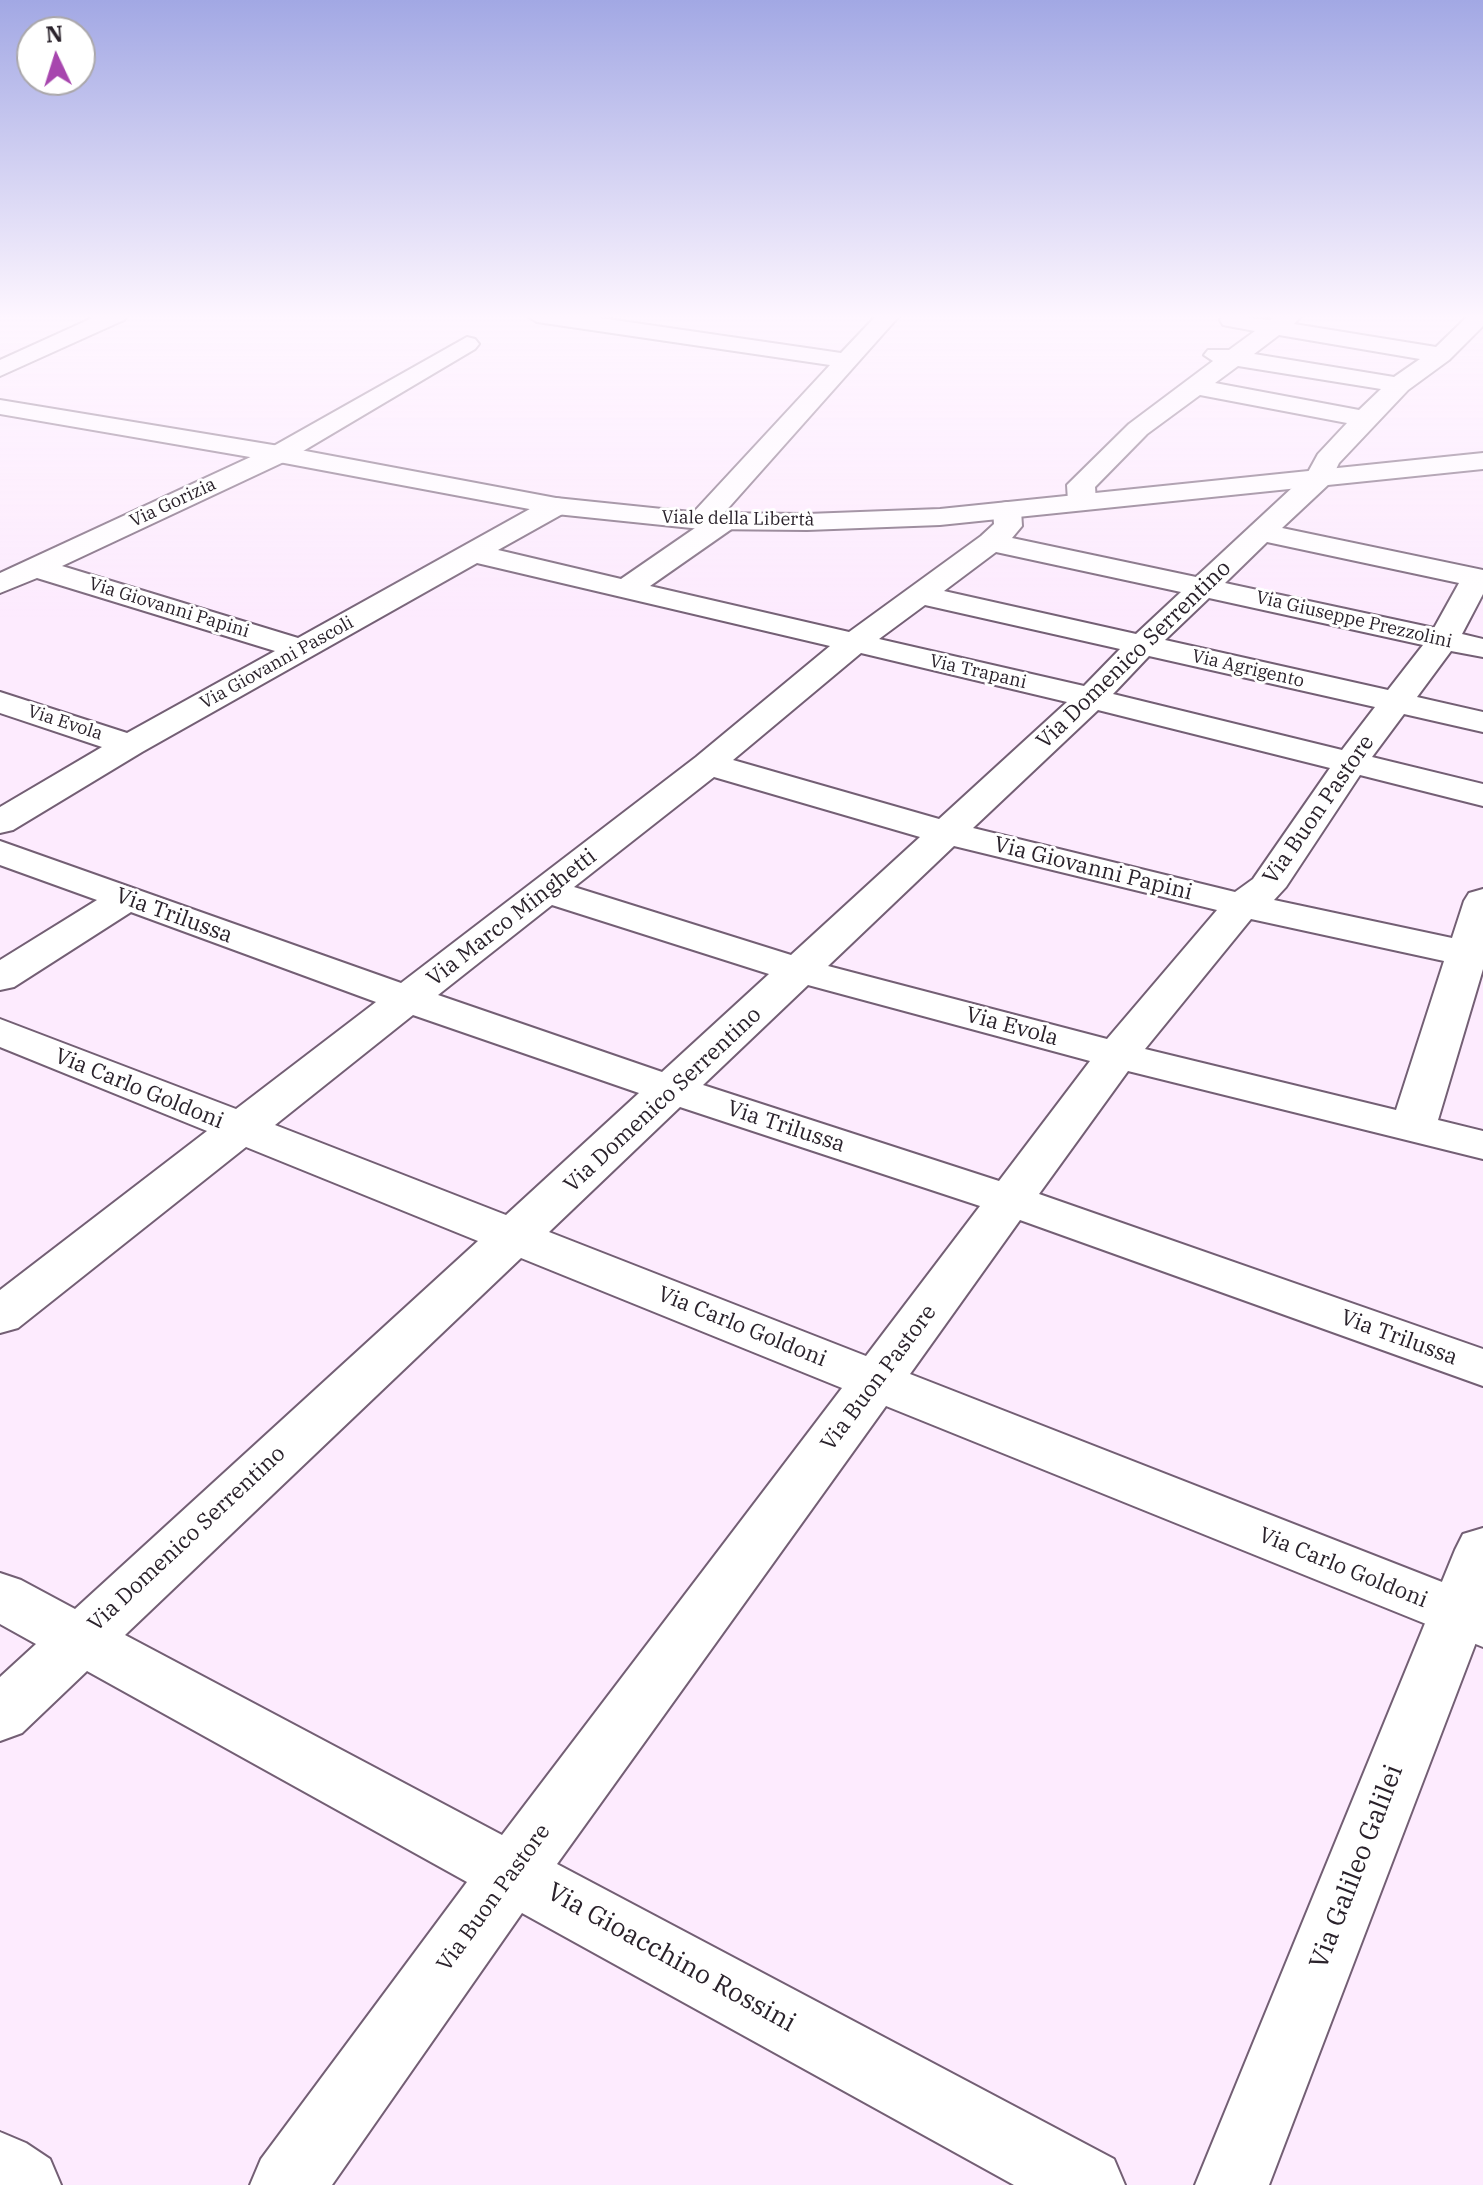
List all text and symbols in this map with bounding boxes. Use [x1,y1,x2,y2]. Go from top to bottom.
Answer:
north arrow [16,16,96,96]
text: N [45,18,64,49]
street label: Via Gorizia [126,474,220,532]
street label: Viale della Libertà [661,507,815,531]
street label: Via Domenico Serrentino [1031,555,1237,755]
street label: Via Giovanni Papini [86,573,252,643]
street label: Via Giuseppe Prezzolini [1254,587,1454,653]
street label: Via Giovanni Pascoli [197,612,357,714]
street label: Via Agrigento [1190,646,1306,692]
street label: Via Trapani [927,650,1029,694]
street label: Via Evola [25,701,105,745]
street label: Via Buon Pastore [1258,730,1380,890]
street label: Via Giovanni Papini [991,832,1195,906]
street label: Via Marco Minghetti [422,844,602,992]
street label: Via Trilussa [112,883,236,949]
street label: Via Domenico Serrentino [559,1002,767,1198]
street label: Via Evola [963,1002,1061,1052]
street label: Via Carlo Goldoni [51,1043,227,1135]
street label: Via Trilussa [724,1096,848,1158]
street label: Via Carlo Goldoni [654,1281,830,1373]
street label: Via Buon Pastore [816,1300,942,1456]
street label: Via Trilussa [1337,1305,1461,1371]
street label: Via Domenico Serrentino [83,1441,291,1637]
street label: Via Carlo Goldoni [1255,1522,1431,1614]
street label: Via Galileo Galilei [1304,1761,1410,1973]
street label: Via Buon Pastore [432,1819,556,1977]
street label: Via Gioacchino Rossini [541,1877,801,2039]

